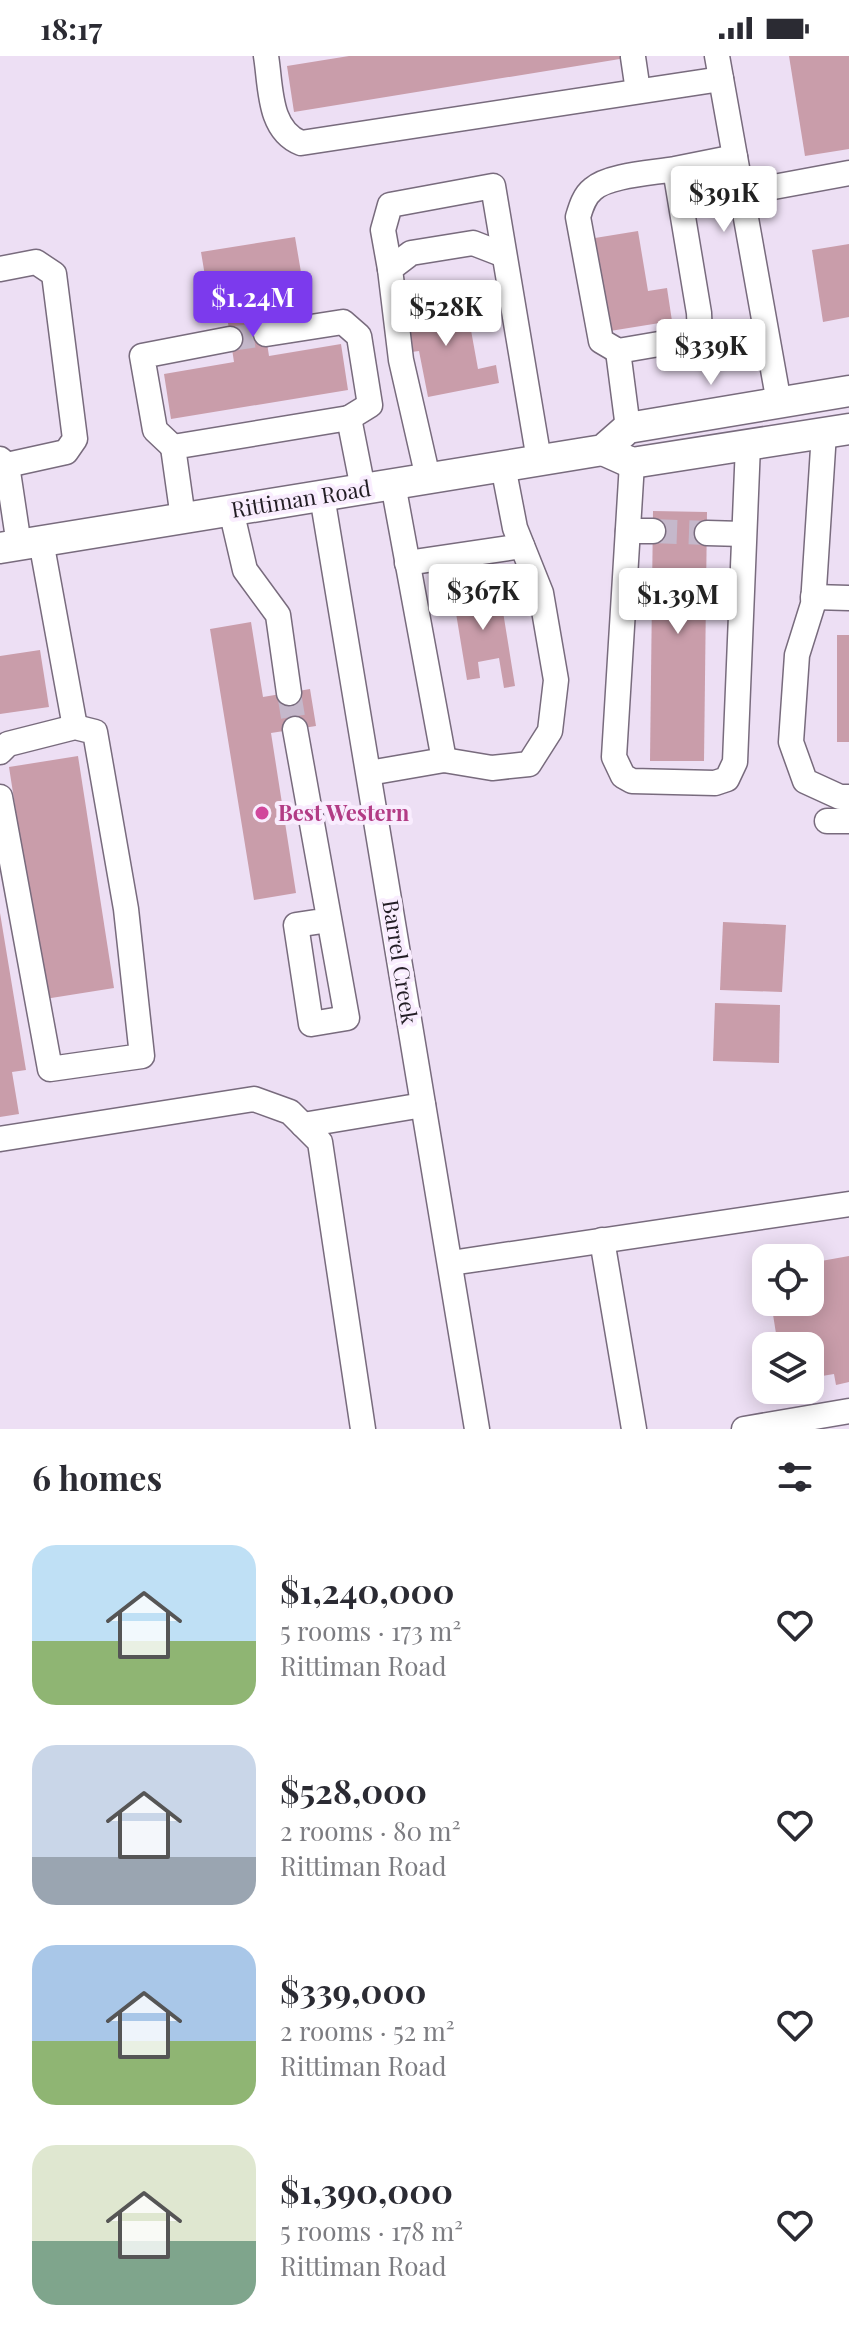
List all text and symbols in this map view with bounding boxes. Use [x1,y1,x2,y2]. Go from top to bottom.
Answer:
text: 18:17 [40,8,102,48]
pin: $391K [668,166,780,234]
text: $391K [689,174,759,209]
pin: $1.24M [188,271,318,339]
text: $1.24M [211,279,295,314]
pin: $528K [390,280,502,348]
text: $528K [409,288,483,323]
pin: $339K [655,319,767,387]
text: $339K [674,327,748,362]
street label: Rittiman Road [229,472,373,524]
pin: $367K [427,564,539,632]
pin: $1.39M [613,568,743,636]
text: $367K [447,572,519,607]
text: $1.39M [637,576,719,611]
place label: Best Western [278,797,410,827]
marker: Best Western [253,804,271,822]
street label: Barrel Creek [376,897,426,1026]
map controls [752,1244,824,1404]
button: locate [752,1244,824,1316]
button: layers [752,1332,824,1404]
text: 6 homes [32,1454,162,1500]
icon: filters [773,1455,817,1499]
text: $1,240,000 [280,1567,454,1613]
icon: home [96,1577,192,1673]
icon: heart [773,1603,817,1647]
text: 5 rooms · 173 m² [280,1613,461,1648]
text: Rittiman Road [280,1648,447,1683]
text: $528,000 [280,1767,427,1813]
icon: home [96,1777,192,1873]
icon: heart [773,1803,817,1847]
text: 2 rooms · 80 m² [280,1813,460,1848]
text: Rittiman Road [280,1848,447,1883]
text: $339,000 [280,1967,426,2013]
icon: home [96,1977,192,2073]
icon: heart [773,2003,817,2047]
text: 2 rooms · 52 m² [280,2013,455,2048]
text: Rittiman Road [280,2048,447,2083]
text: $1,390,000 [280,2167,453,2213]
icon: home [96,2177,192,2273]
icon: heart [773,2203,817,2247]
text: 5 rooms · 178 m² [280,2213,463,2248]
text: Rittiman Road [280,2248,447,2283]

